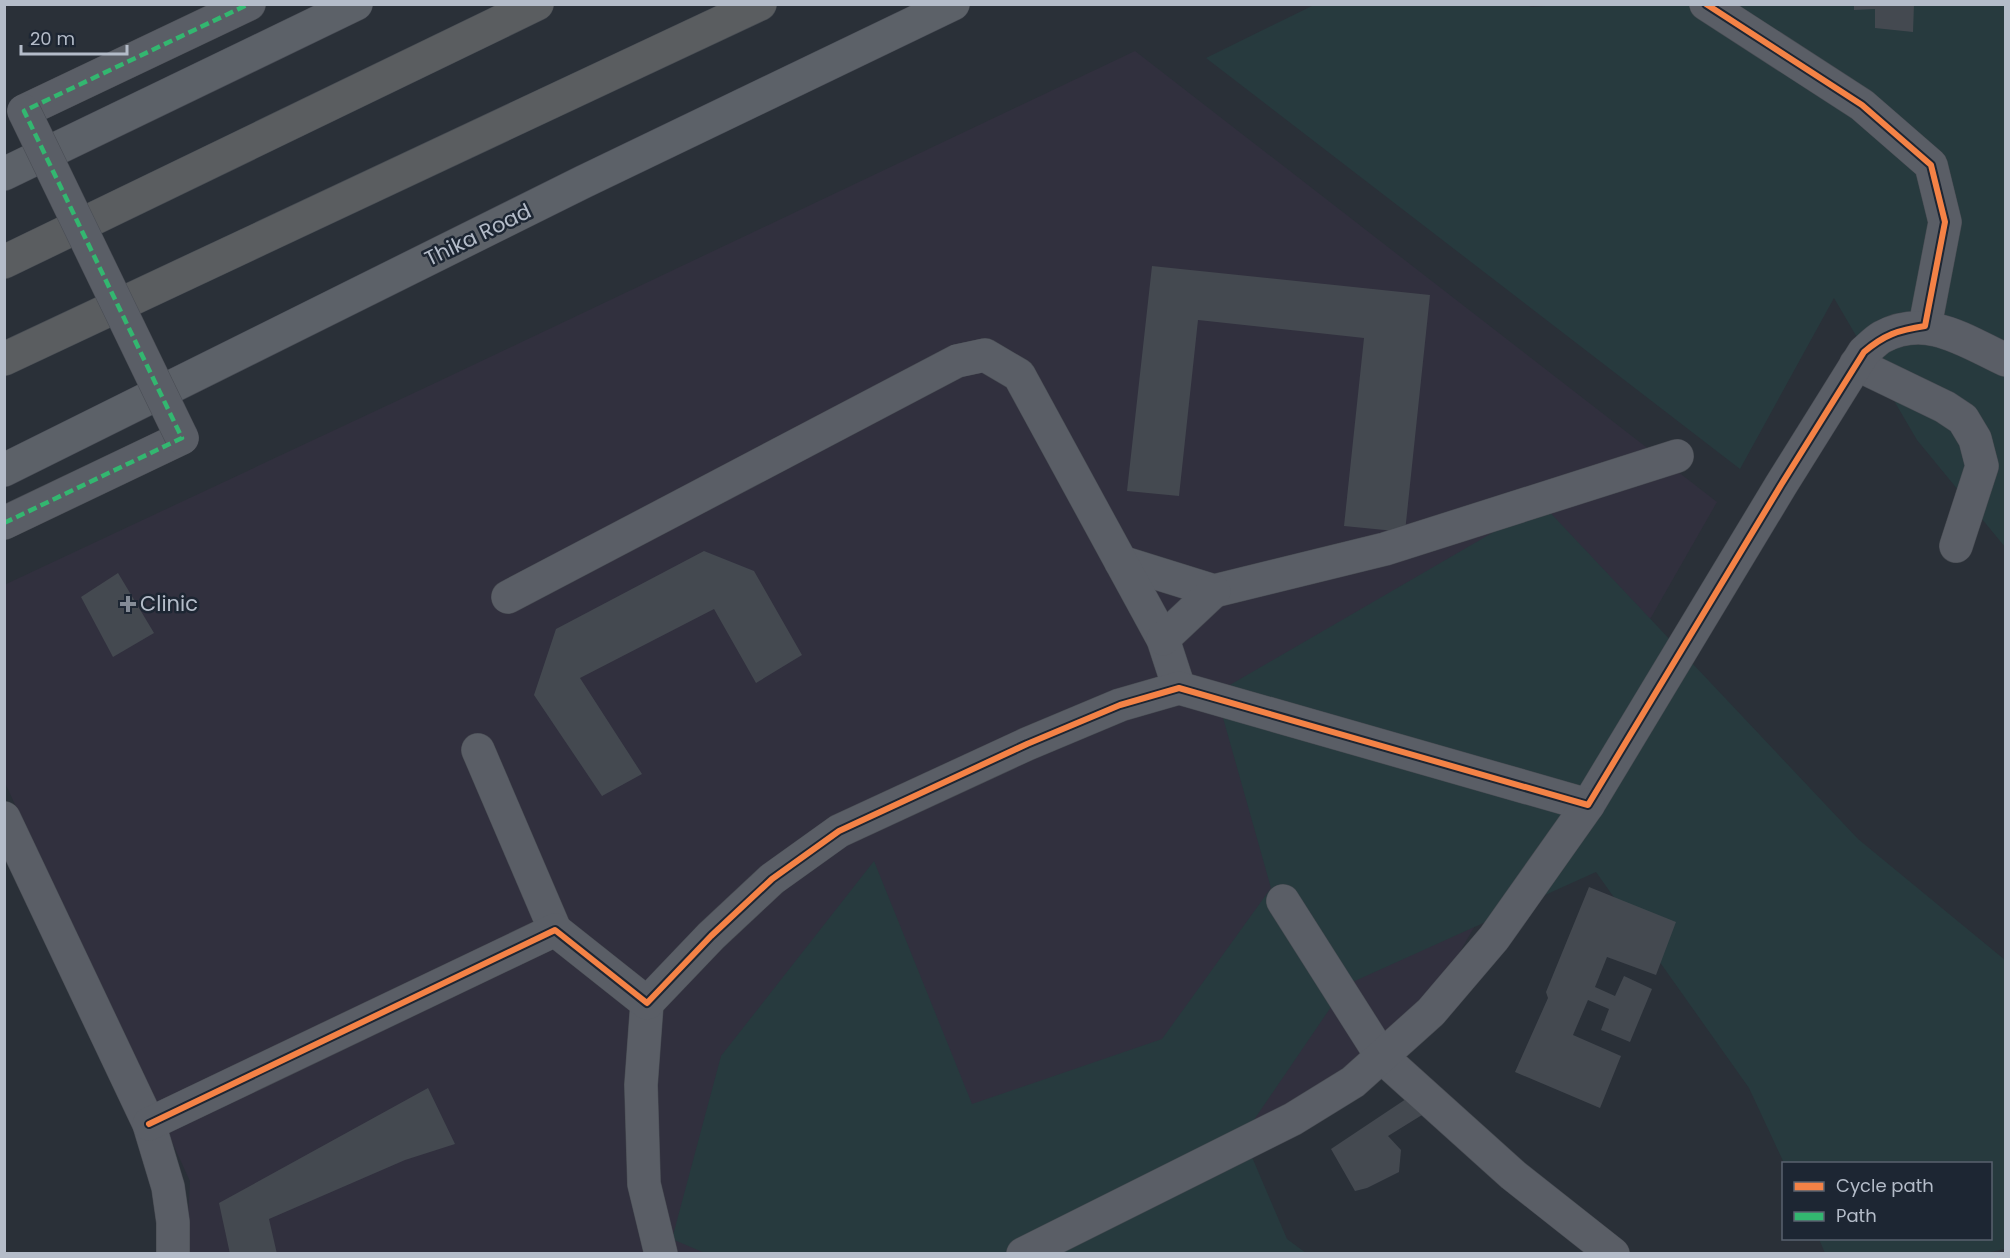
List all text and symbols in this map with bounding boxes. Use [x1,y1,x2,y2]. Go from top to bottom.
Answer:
scale bar [21,18,128,56]
text: 20 m [30,26,75,51]
street label: Thika Road [420,196,536,273]
place label: Clinic [140,589,198,618]
marker: Clinic [121,597,135,611]
legend [1782,1162,1992,1240]
text: Cycle path [1836,1173,1934,1198]
text: Path [1836,1203,1877,1228]

